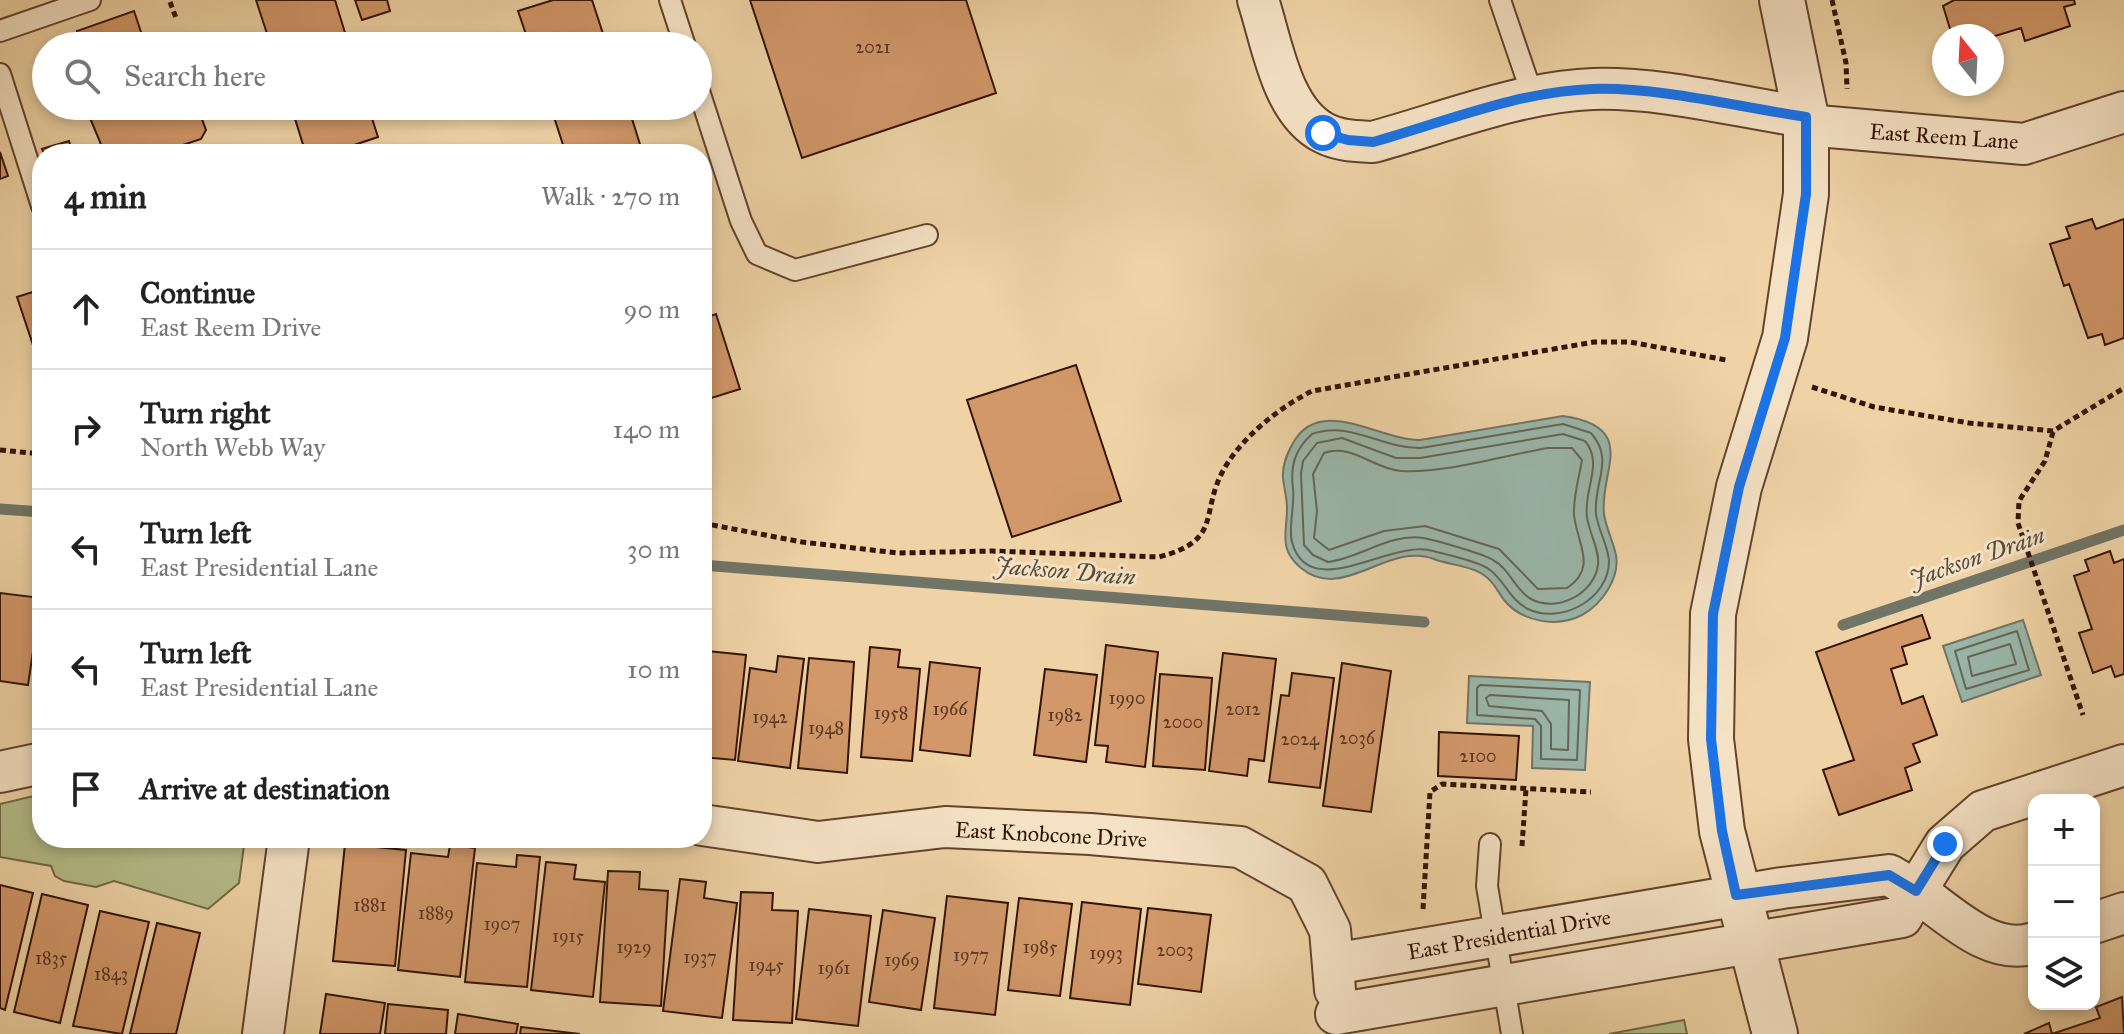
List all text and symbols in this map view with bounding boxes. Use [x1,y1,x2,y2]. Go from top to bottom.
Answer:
north arrow [1932,24,2004,96]
search box [32,32,712,120]
house number: 2021 [855,36,891,58]
icon: search [60,54,104,98]
text: Search here [124,58,266,94]
route start [1305,115,1341,151]
street label: East Reem Lane [1869,118,2019,155]
text: 4 min [64,176,147,217]
text: Walk · 270 m [541,180,680,212]
text: Continue [140,275,255,311]
icon: ahead [64,287,108,331]
text: 90 m [623,293,680,325]
text: East Reem Drive [140,311,321,343]
text: Turn right [140,395,271,431]
icon: right [64,407,108,451]
text: 140 m [613,413,680,445]
text: North Webb Way [140,431,325,463]
text: Turn left [140,515,251,551]
water label: Jackson Drain [1903,520,2049,595]
icon: left [64,527,108,571]
text: 30 m [627,533,680,565]
water label: Jackson Drain [991,550,1137,592]
text: East Presidential Lane [140,551,378,583]
text: Turn left [140,635,251,671]
icon: left [64,647,108,691]
text: 10 m [627,653,680,685]
text: East Presidential Lane [140,671,378,703]
house number: 1990 [1109,687,1145,709]
house number: 1966 [932,698,968,720]
house number: 2012 [1225,698,1261,720]
house number: 1958 [874,702,908,724]
house number: 1982 [1047,704,1083,726]
house number: 1942 [752,706,788,728]
house number: 2000 [1163,711,1203,733]
house number: 1948 [808,717,844,739]
house number: 2036 [1339,727,1376,749]
house number: 2024 [1281,728,1320,750]
house number: 2100 [1460,745,1496,767]
icon: arrive [64,767,108,811]
text: Arrive at destination [140,771,390,807]
map controls [2028,794,2100,1010]
button: + [2028,794,2100,866]
street label: East Knobcone Drive [954,816,1148,853]
route end [1927,826,1963,862]
button: − [2028,866,2100,938]
house number: 1881 [353,894,387,916]
house number: 1889 [418,902,454,924]
street label: East Presidential Drive [1405,903,1613,966]
house number: 1907 [484,913,520,935]
house number: 1915 [552,925,585,947]
house number: 1929 [616,936,652,958]
house number: 1985 [1023,936,1058,958]
button: layers [2028,938,2100,1010]
house number: 2003 [1156,939,1194,961]
house number: 1993 [1089,942,1123,964]
house number: 1977 [953,944,989,966]
house number: 1937 [683,946,717,968]
house number: 1835 [35,947,68,969]
house number: 1969 [884,949,920,971]
house number: 1945 [748,954,784,976]
house number: 1961 [818,957,850,979]
house number: 1843 [94,963,128,985]

